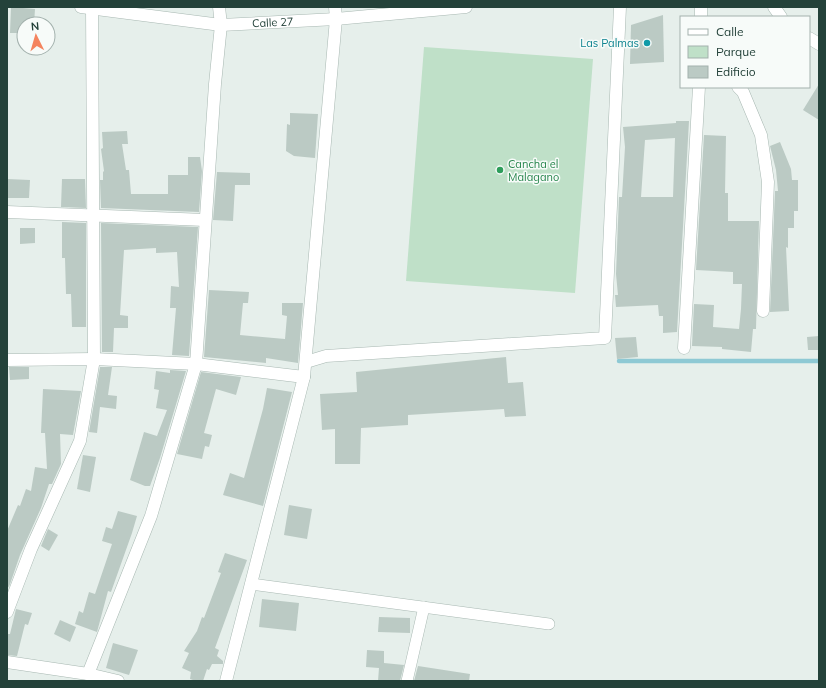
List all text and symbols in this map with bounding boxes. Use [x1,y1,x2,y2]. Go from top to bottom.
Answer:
street label: Calle 27 [252,14,294,30]
north arrow [16,16,56,56]
legend [680,16,810,88]
text: N [30,19,40,33]
text: Calle [716,24,743,39]
place label: Las Palmas [580,36,639,50]
marker: Las Palmas [642,38,652,48]
text: Parque [716,44,756,59]
text: Edificio [716,64,756,79]
place label: Cancha el Malagano [508,157,559,184]
marker: Cancha el Malagano [495,165,505,175]

